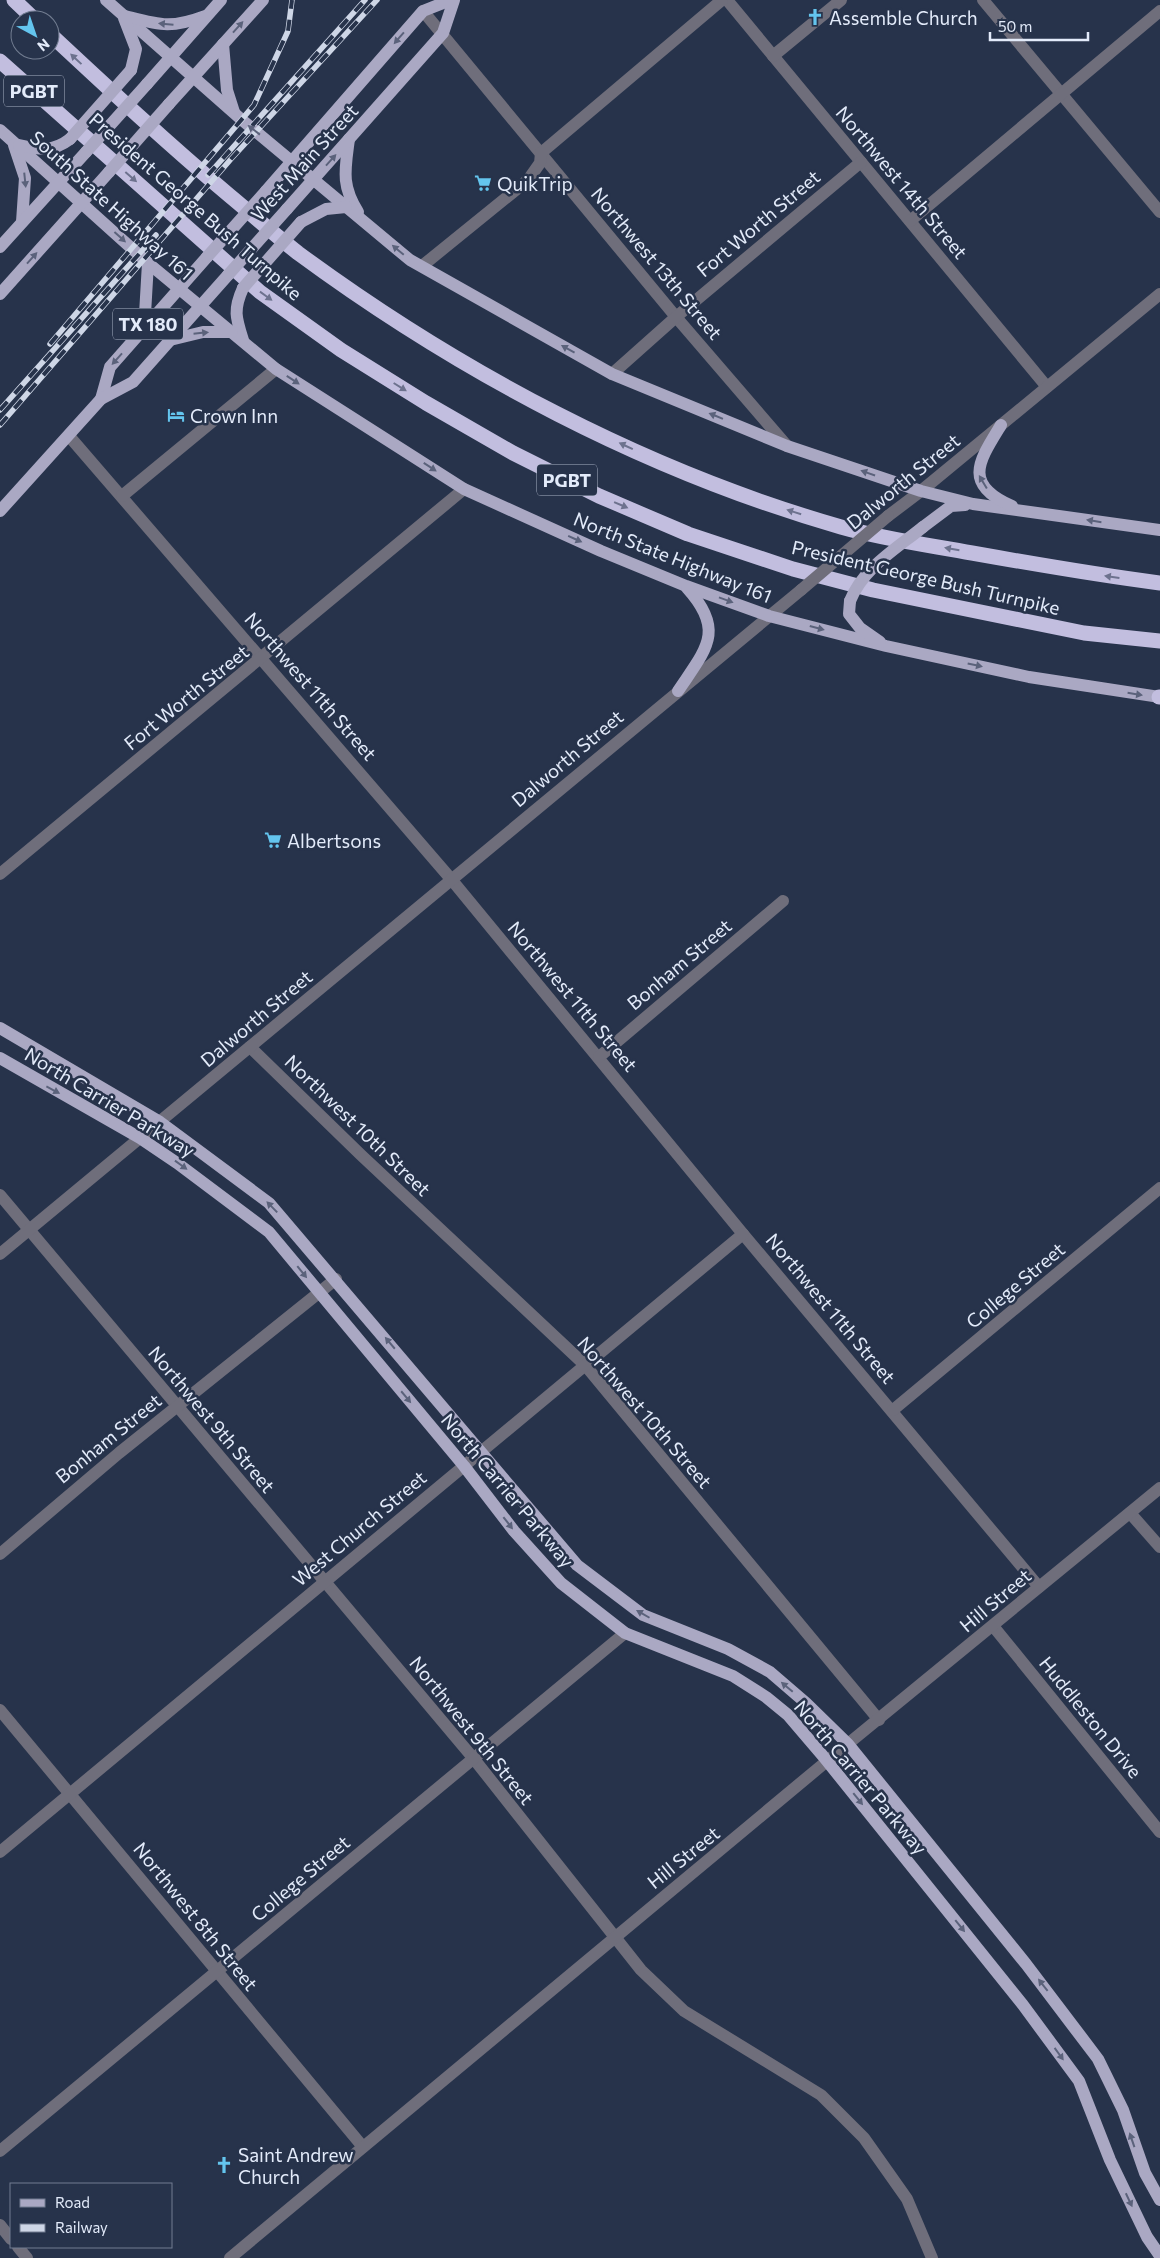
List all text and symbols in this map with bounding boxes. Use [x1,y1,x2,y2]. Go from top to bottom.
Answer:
place label: Assemble Church [829,6,978,29]
church icon: Assemble Church [805,7,825,27]
north arrow [10,10,60,60]
scale bar [990,10,1088,42]
text: 50 m [998,17,1032,35]
one-way arrow [157,20,173,28]
one-way arrow [232,22,244,34]
one-way arrow [394,31,405,44]
text: N [34,35,53,55]
one-way arrow [70,53,82,65]
road number: PGBT [4,76,64,106]
street label: West Main Street [246,99,363,225]
street label: Northwest 14th Street [831,101,973,263]
street label: President George Bush Turnpike [85,107,307,305]
one-way arrow [248,125,261,135]
street label: South State Highway 161 [26,126,198,284]
one-way arrow [325,153,336,166]
street label: Fort Worth Street [692,165,824,281]
one-way arrow [124,171,136,183]
place label: QuikTrip [497,172,573,195]
one-way arrow [21,173,29,189]
supermarket icon: QuikTrip [473,173,493,193]
street label: Northwest 13th Street [587,182,728,344]
one-way arrow [114,232,127,243]
one-way arrow [392,244,405,255]
one-way arrow [27,251,38,264]
one-way arrow [259,291,273,301]
road number: TX 180 [113,308,183,339]
one-way arrow [193,329,209,337]
one-way arrow [561,344,575,353]
one-way arrow [111,353,123,365]
one-way arrow [287,375,300,384]
one-way arrow [394,383,407,392]
place label: Crown Inn [190,404,278,427]
hotel icon: Crown Inn [166,405,186,425]
one-way arrow [708,412,723,420]
street label: Dalworth Street [842,428,964,534]
one-way arrow [619,442,633,450]
one-way arrow [423,462,437,472]
road number: PGBT [537,464,597,496]
one-way arrow [860,469,875,476]
one-way arrow [979,475,988,488]
one-way arrow [614,501,628,509]
street label: North State Highway 161 [571,507,775,607]
one-way arrow [786,507,801,515]
one-way arrow [1086,517,1102,525]
street label: President George Bush Turnpike [790,535,1062,619]
one-way arrow [568,536,582,544]
one-way arrow [943,545,959,553]
one-way arrow [1103,573,1119,581]
one-way arrow [719,596,734,604]
street label: Northwest 11th Street [240,607,382,765]
one-way arrow [809,625,824,633]
street label: Fort Worth Street [119,640,253,754]
one-way arrow [967,661,982,669]
one-way arrow [1127,690,1143,698]
street label: Dalworth Street [507,705,628,811]
place label: Albertsons [287,829,381,852]
supermarket icon: Albertsons [263,830,283,850]
street label: Bonham Street [622,914,736,1014]
street label: Northwest 11th Street [503,916,643,1076]
street label: Dalworth Street [196,965,317,1071]
street label: North Carrier Parkway [21,1042,199,1162]
street label: Northwest 10th Street [281,1050,436,1201]
one-way arrow [47,1085,60,1094]
one-way arrow [174,1160,187,1171]
one-way arrow [266,1201,278,1213]
street label: Northwest 11th Street [761,1228,901,1388]
street label: College Street [961,1237,1069,1333]
one-way arrow [296,1265,307,1278]
street label: Northwest 10th Street [573,1332,717,1493]
one-way arrow [385,1337,396,1349]
street label: Northwest 9th Street [144,1341,280,1497]
street label: Bonham Street [51,1388,166,1488]
one-way arrow [400,1390,411,1403]
street label: North Carrier Parkway [437,1408,579,1572]
street label: West Church Street [287,1465,431,1591]
one-way arrow [503,1516,514,1529]
street label: Hill Street [955,1563,1036,1636]
one-way arrow [636,1609,649,1618]
street label: Northwest 9th Street [405,1651,539,1809]
street label: Huddleston Drive [1035,1652,1147,1782]
one-way arrow [781,1681,794,1692]
street label: North Carrier Parkway [790,1695,932,1859]
one-way arrow [852,1792,863,1805]
street label: Hill Street [642,1821,724,1893]
street label: College Street [246,1830,354,1926]
street label: Northwest 8th Street [129,1837,263,1995]
one-way arrow [954,1919,965,1932]
one-way arrow [1038,1978,1048,1992]
one-way arrow [1054,2047,1064,2061]
one-way arrow [1128,2132,1135,2147]
place label: Saint Andrew Church [238,2143,354,2188]
church icon: Saint Andrew Church [214,2155,234,2175]
legend [10,2183,172,2248]
text: Road [55,2193,90,2211]
one-way arrow [1125,2193,1133,2207]
text: Railway [55,2218,108,2236]

